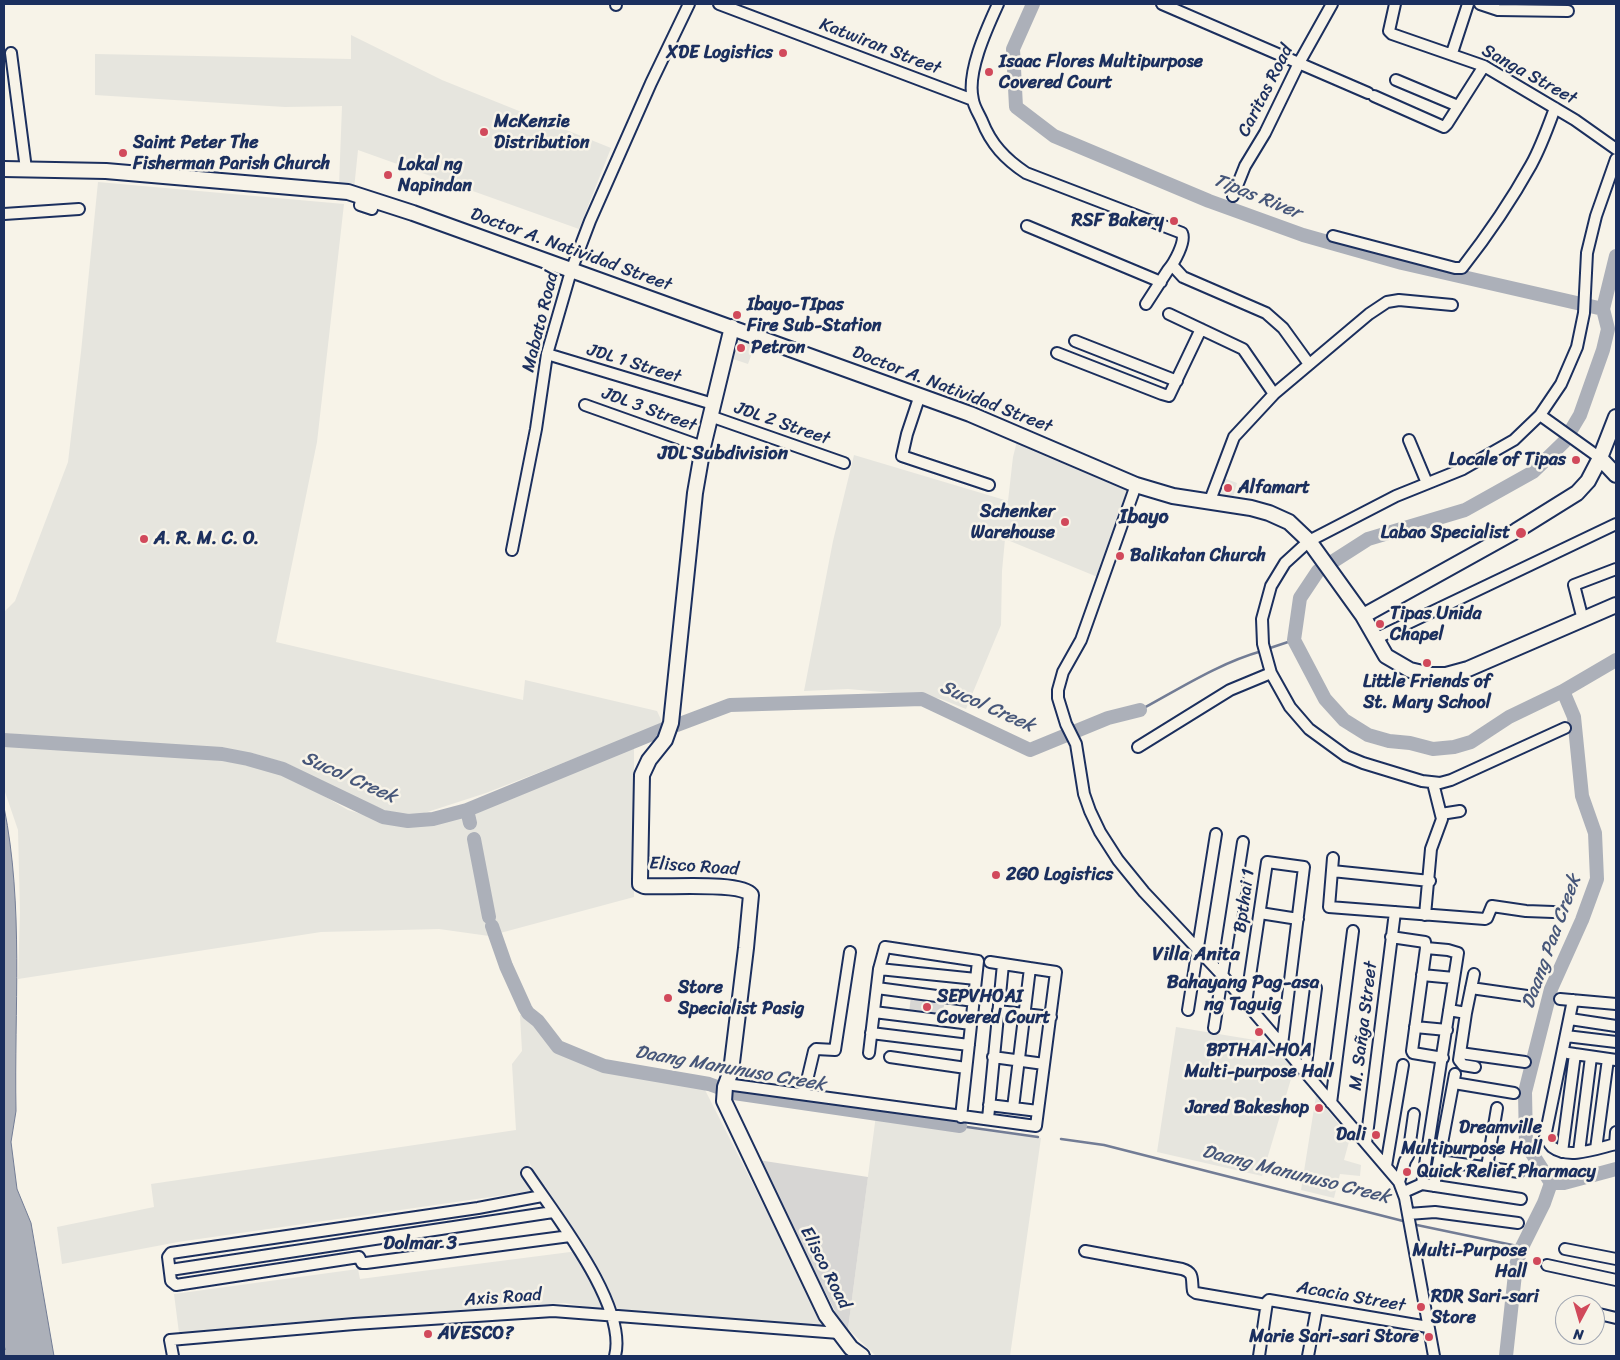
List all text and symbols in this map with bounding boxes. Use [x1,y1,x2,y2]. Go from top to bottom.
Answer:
street label: Katwiran Street [816,14,944,80]
street label: Sanga Street [1478,40,1580,110]
street label: Caritas Road [1234,41,1298,141]
place label: XDE Logistics [666,42,773,64]
marker: XDE Logistics [777,47,789,59]
place label: Isaac Flores Multipurpose Covered Court [999,51,1203,94]
marker: Isaac Flores Multipurpose Covered Court [983,66,995,78]
place label: McKenzie Distribution [494,111,590,154]
marker: McKenzie Distribution [478,126,490,138]
place label: Saint Peter The Fisherman Parish Church [133,132,330,174]
marker: Saint Peter The Fisherman Parish Church [117,147,129,159]
place label: Lokal ng Napindan [398,154,472,196]
marker: Lokal ng Napindan [382,169,394,181]
water label: Tipas River [1210,169,1304,225]
street label: Doctor A. Natividad Street [467,204,675,296]
place label: RSF Bakery [1071,210,1164,232]
marker: RSF Bakery [1168,215,1180,227]
street label: Mabato Road [518,270,564,374]
place label: Ibayo-TIpas Fire Sub-Station [747,294,882,336]
marker: Ibayo-TIpas Fire Sub-Station [731,309,743,321]
place label: Petron [751,337,805,359]
street label: JDL 1 Street [585,340,683,388]
marker: Petron [735,342,747,354]
street label: Doctor A. Natividad Street [849,342,1055,438]
street label: JDL 3 Street [599,383,699,437]
street label: JDL 2 Street [731,398,833,450]
district label: JDL Subdivision [658,443,788,465]
place label: Locale of Tipas [1448,449,1566,471]
marker: Locale of Tipas [1570,454,1582,466]
place label: Alfamart [1238,477,1310,499]
marker: Alfamart [1222,482,1234,494]
place label: Schenker Warehouse [971,501,1055,544]
district label: Ibayo [1119,506,1169,530]
marker: Schenker Warehouse [1059,516,1071,528]
place label: Labao Specialist [1381,522,1510,544]
marker: Labao Specialist [1514,526,1528,540]
place label: A. R. M. C. O. [154,528,259,550]
marker: A. R. M. C. O. [138,533,150,545]
place label: Balikatan Church [1130,545,1266,567]
marker: Balikatan Church [1114,550,1126,562]
place label: Tipas Unida Chapel [1390,603,1482,646]
marker: Tipas Unida Chapel [1374,618,1386,630]
marker: Little Friends of St. Mary School [1421,657,1433,669]
place label: Little Friends of St. Mary School [1363,671,1491,714]
water label: Sucol Creek [936,676,1038,738]
water label: Sucol Creek [298,747,400,809]
street label: Elisco Road [648,853,740,881]
place label: 2GO Logistics [1006,864,1113,886]
street label: Bpthai 1 [1230,868,1260,934]
marker: 2GO Logistics [990,869,1002,881]
water label: Daang Paa Creek [1517,872,1587,1012]
district label: Villa Anita [1152,944,1240,966]
street label: M. Sañga Street [1345,960,1383,1092]
district label: Bahayang Pag-asa ng Taguig [1167,972,1319,1016]
place label: Store Specialist Pasig [678,977,804,1020]
place label: SEPVHOAI Covered Court [937,986,1050,1028]
marker: Store Specialist Pasig [662,992,674,1004]
marker: SEPVHOAI Covered Court [921,1001,933,1013]
marker: BPTHAI-HOA Multi-purpose Hall [1253,1026,1265,1038]
place label: BPTHAI-HOA Multi-purpose Hall [1184,1040,1334,1082]
water label: Daang Manunuso Creek [633,1041,827,1097]
place label: Jared Bakeshop [1185,1097,1309,1119]
marker: Jared Bakeshop [1313,1102,1325,1114]
place label: Dreamville Multipurpose Hall [1401,1117,1542,1160]
place label: Dali [1336,1124,1366,1146]
marker: Dali [1370,1129,1382,1141]
marker: Dreamville Multipurpose Hall [1546,1132,1558,1144]
water label: Daang Manunuso Creek [1200,1141,1392,1209]
place label: Quick Relief Pharmacy [1417,1161,1596,1183]
marker: Quick Relief Pharmacy [1401,1166,1413,1178]
street label: Elisco Road [795,1223,855,1313]
district label: Dolmar 3 [383,1233,457,1255]
place label: Multi-Purpose Hall [1413,1240,1527,1282]
marker: Multi-Purpose Hall [1531,1255,1543,1267]
street label: Acacia Street [1295,1277,1407,1317]
street label: Axis Road [464,1285,542,1311]
place label: RDR Sari-sari Store [1431,1286,1539,1328]
north arrow [1555,1295,1605,1345]
marker: RDR Sari-sari Store [1415,1301,1427,1313]
text: N [1572,1321,1585,1347]
place label: AVESCO? [438,1323,513,1345]
place label: Marie Sari-sari Store [1249,1326,1419,1348]
marker: AVESCO? [422,1328,434,1340]
marker: Marie Sari-sari Store [1423,1331,1435,1343]

